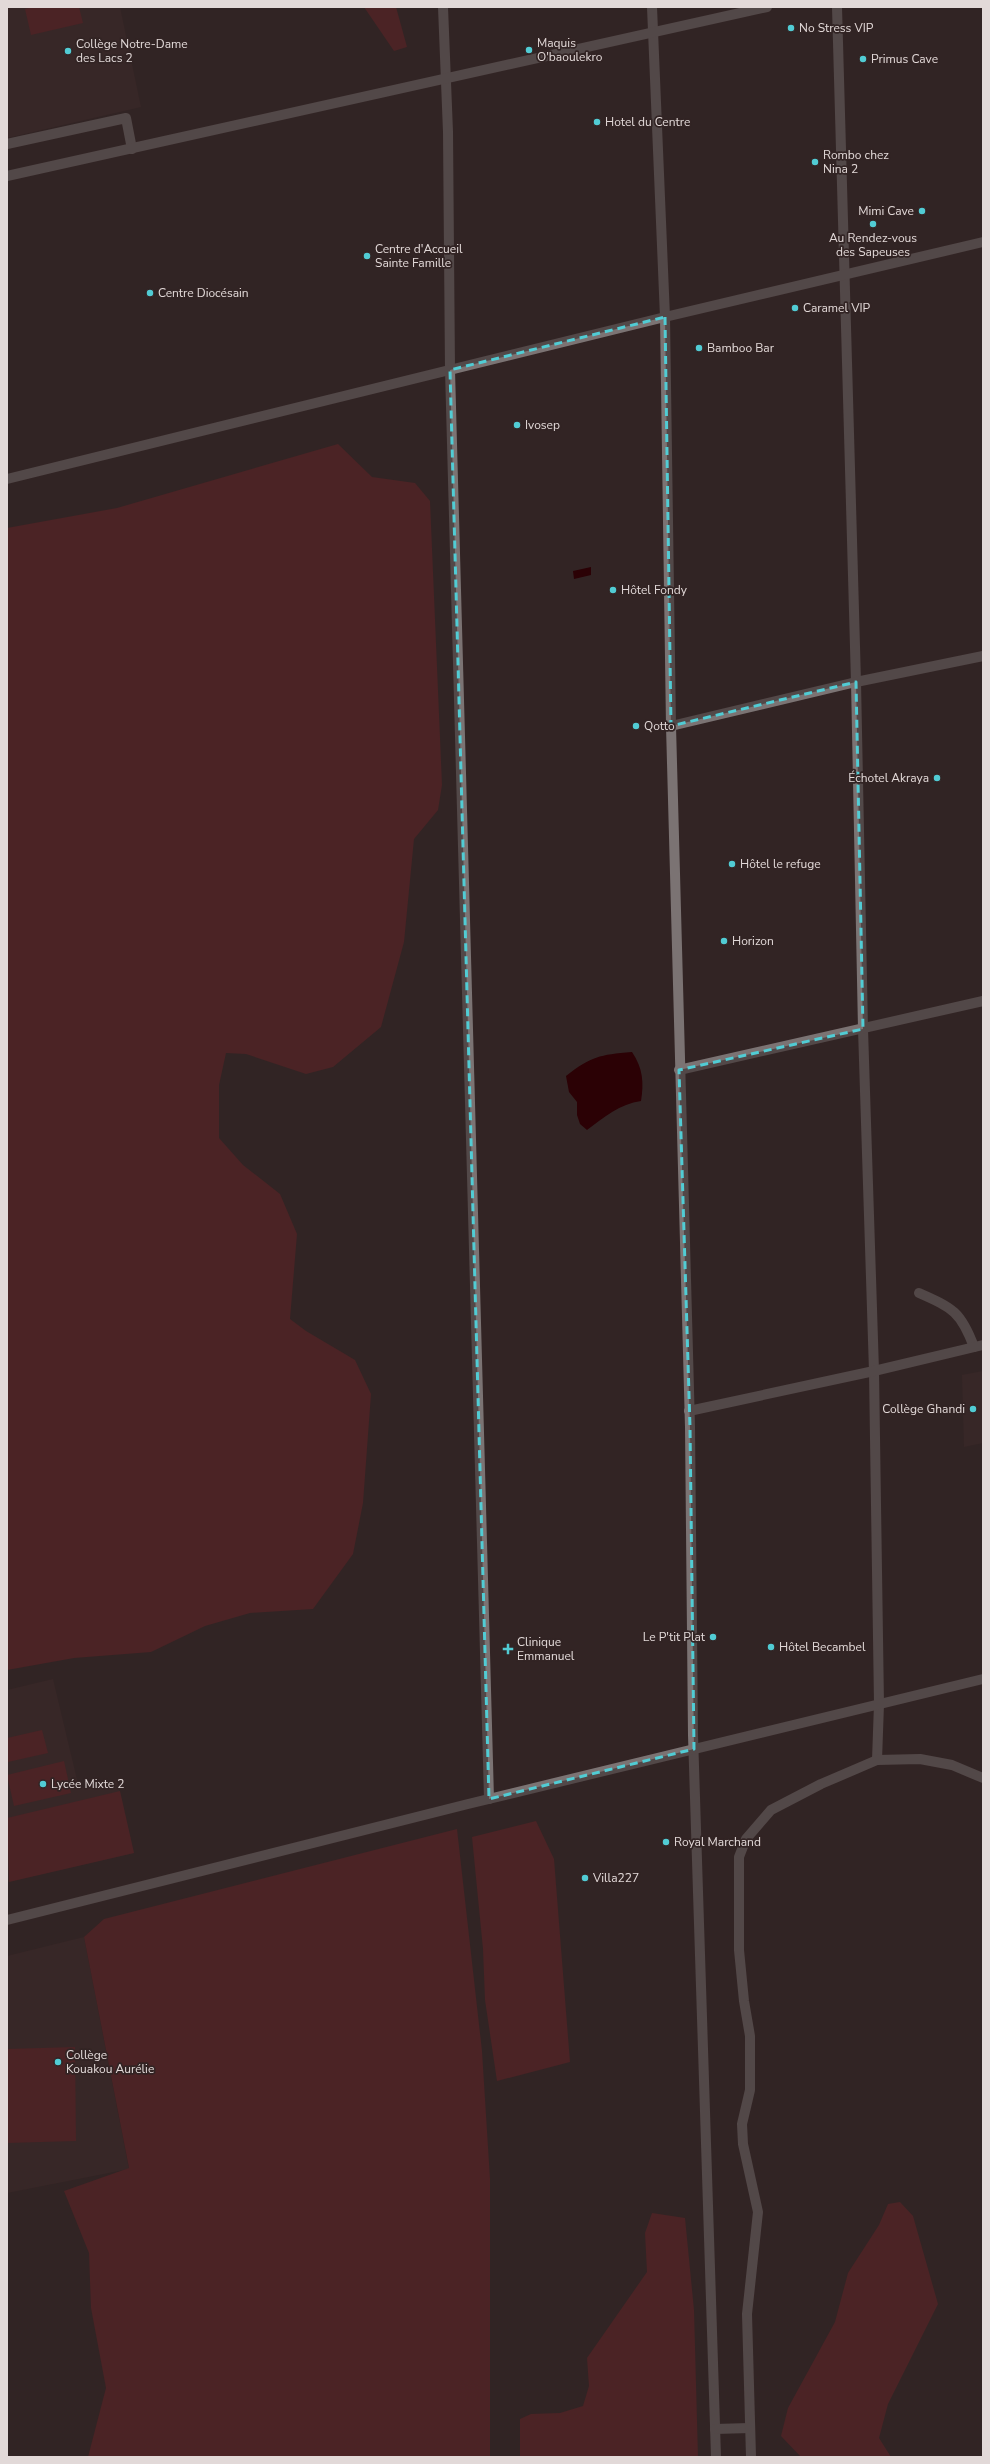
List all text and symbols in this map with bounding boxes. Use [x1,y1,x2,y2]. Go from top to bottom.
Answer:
place label: No Stress VIP [799,20,874,36]
marker: No Stress VIP [786,23,796,33]
place label: Maquis O'baoulekro [537,35,603,65]
place label: Collège Notre-Dame des Lacs 2 [76,36,188,66]
marker: Maquis O'baoulekro [524,45,534,55]
marker: Collège Notre-Dame des Lacs 2 [63,46,73,56]
place label: Primus Cave [871,51,938,67]
marker: Primus Cave [858,54,868,64]
place label: Hotel du Centre [605,114,690,130]
marker: Hotel du Centre [592,117,602,127]
place label: Rombo chez Nina 2 [823,147,889,177]
marker: Rombo chez Nina 2 [810,157,820,167]
place label: Mimi Cave [858,203,914,219]
marker: Mimi Cave [917,206,927,216]
marker: Au Rendez-vous des Sapeuses [868,219,878,229]
place label: Au Rendez-vous des Sapeuses [829,230,917,260]
place label: Centre d'Accueil Sainte Famille [375,241,463,271]
marker: Centre d'Accueil Sainte Famille [362,251,372,261]
place label: Centre Diocésain [158,285,249,301]
marker: Centre Diocésain [145,288,155,298]
place label: Caramel VIP [803,300,870,316]
marker: Caramel VIP [790,303,800,313]
place label: Bamboo Bar [707,340,775,356]
marker: Bamboo Bar [694,343,704,353]
place label: Ivosep [525,417,560,433]
marker: Ivosep [512,420,522,430]
place label: Hôtel Fondy [621,582,688,598]
marker: Hôtel Fondy [608,585,618,595]
place label: Qotto [644,718,675,734]
marker: Qotto [631,721,641,731]
place label: Échotel Akraya [848,770,929,786]
marker: Échotel Akraya [932,773,942,783]
place label: Hôtel le refuge [740,856,821,872]
marker: Hôtel le refuge [727,859,737,869]
place label: Horizon [732,933,774,949]
marker: Horizon [719,936,729,946]
place label: Collège Ghandi [882,1401,965,1417]
marker: Collège Ghandi [968,1404,978,1414]
place label: Le P'tit Plat [643,1629,706,1645]
marker: Le P'tit Plat [708,1632,718,1642]
place label: Clinique Emmanuel [517,1634,575,1664]
place label: Hôtel Becambel [779,1639,866,1655]
marker: Hôtel Becambel [766,1642,776,1652]
marker: Clinique Emmanuel [502,1643,514,1655]
place label: Lycée Mixte 2 [51,1776,125,1792]
marker: Lycée Mixte 2 [38,1779,48,1789]
place label: Royal Marchand [674,1834,761,1850]
marker: Royal Marchand [661,1837,671,1847]
place label: Villa227 [592,1870,639,1886]
marker: Villa227 [580,1873,590,1883]
place label: Collège Kouakou Aurélie [66,2047,154,2077]
marker: Collège Kouakou Aurélie [53,2057,63,2067]

